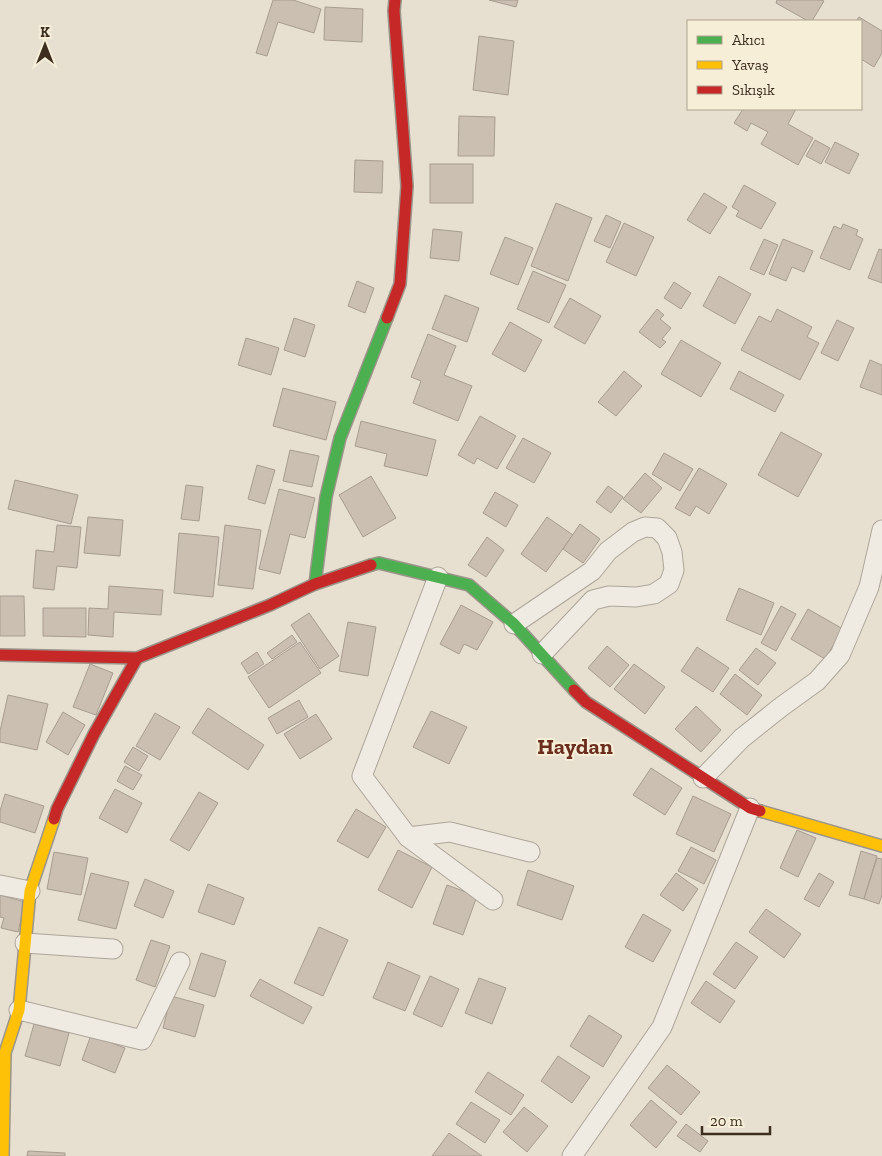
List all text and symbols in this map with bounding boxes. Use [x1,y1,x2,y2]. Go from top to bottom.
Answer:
north arrow [20,20,70,70]
legend [687,20,862,110]
text: K [40,24,50,41]
text: Akıcı [732,31,765,49]
text: Yavaş [731,56,769,74]
text: Sıkışık [732,81,775,99]
district label: Haydan [537,733,613,760]
scale bar [702,1104,770,1136]
text: 20 m [710,1112,743,1130]

